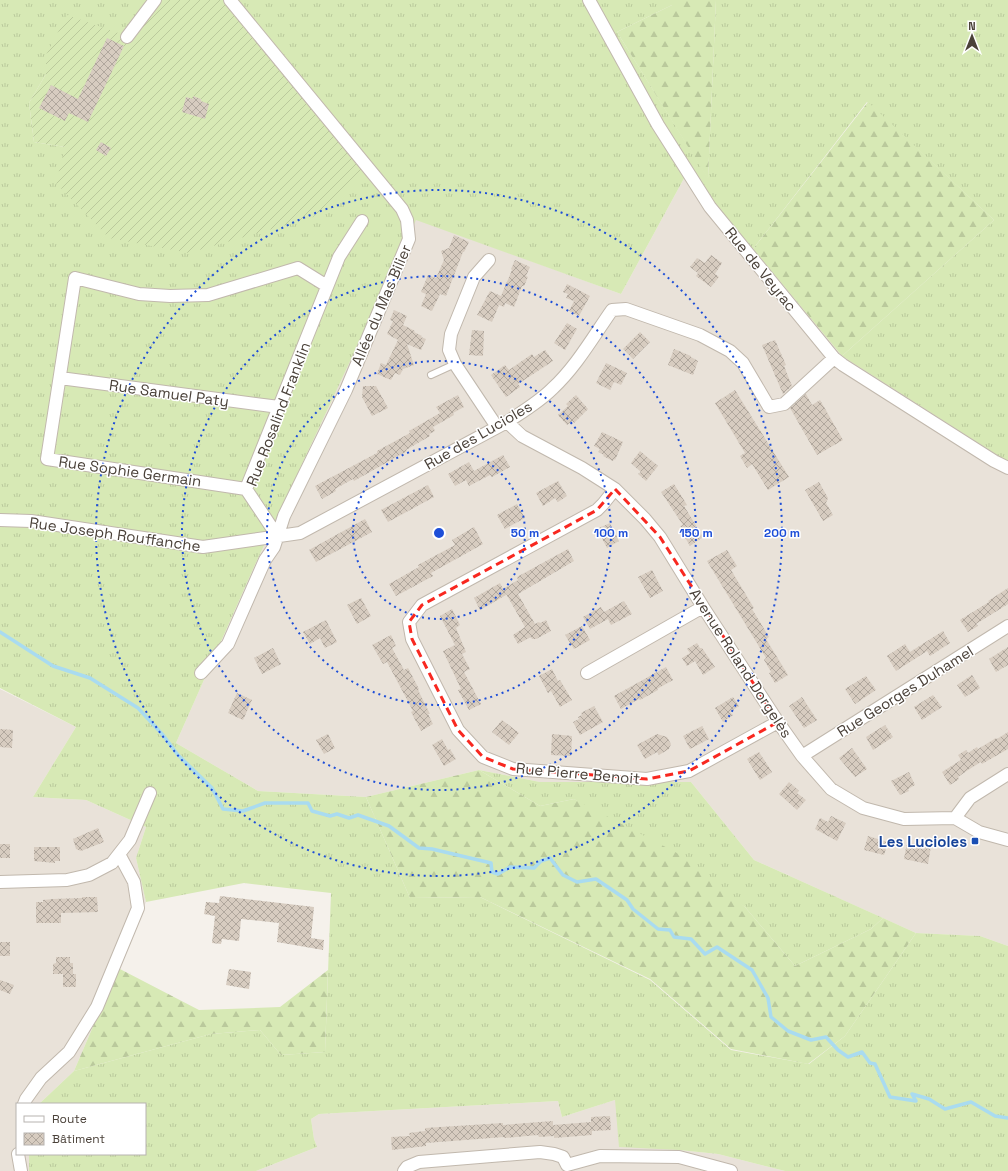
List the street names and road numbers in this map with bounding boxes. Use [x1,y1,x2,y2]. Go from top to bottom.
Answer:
street label: Rue de Veyrac [721,223,801,315]
street label: Allée du Mas Bilier [347,241,415,368]
street label: Rue Rosalind Franklin [242,339,314,489]
street label: Rue Samuel Paty [108,375,230,411]
street label: Rue des Lucioles [421,396,535,474]
street label: Rue Sophie Germain [57,452,203,490]
street label: Rue Joseph Rouffanche [28,513,202,555]
street label: Avenue Roland Dorgelès [686,585,796,741]
street label: Rue Georges Duhamel [833,641,977,741]
street label: Rue Pierre Benoit [515,758,641,788]

